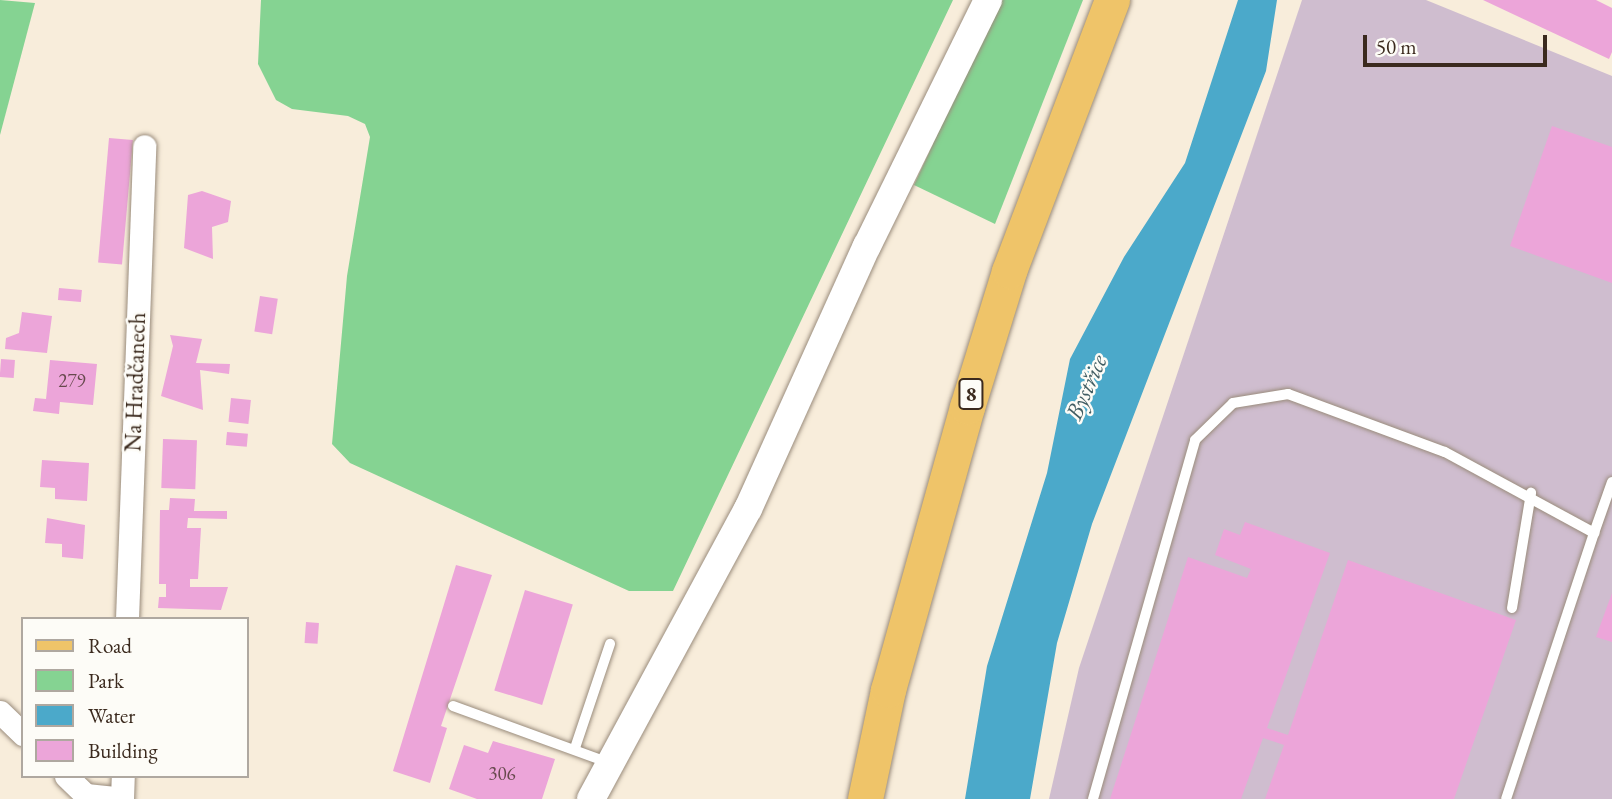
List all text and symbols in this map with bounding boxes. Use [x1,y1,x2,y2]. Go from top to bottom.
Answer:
scale bar [1367,21,1551,65]
text: 50 m [1376,33,1417,60]
street label: Na Hradčanech [119,312,151,452]
water label: Bystřice [1059,350,1113,424]
house number: 279 [58,370,86,392]
road number: 8 [957,376,985,412]
legend [21,617,248,778]
text: Road [88,632,132,659]
text: Park [88,667,124,694]
text: Water [88,702,135,729]
text: Building [88,737,158,764]
house number: 306 [488,763,516,785]

